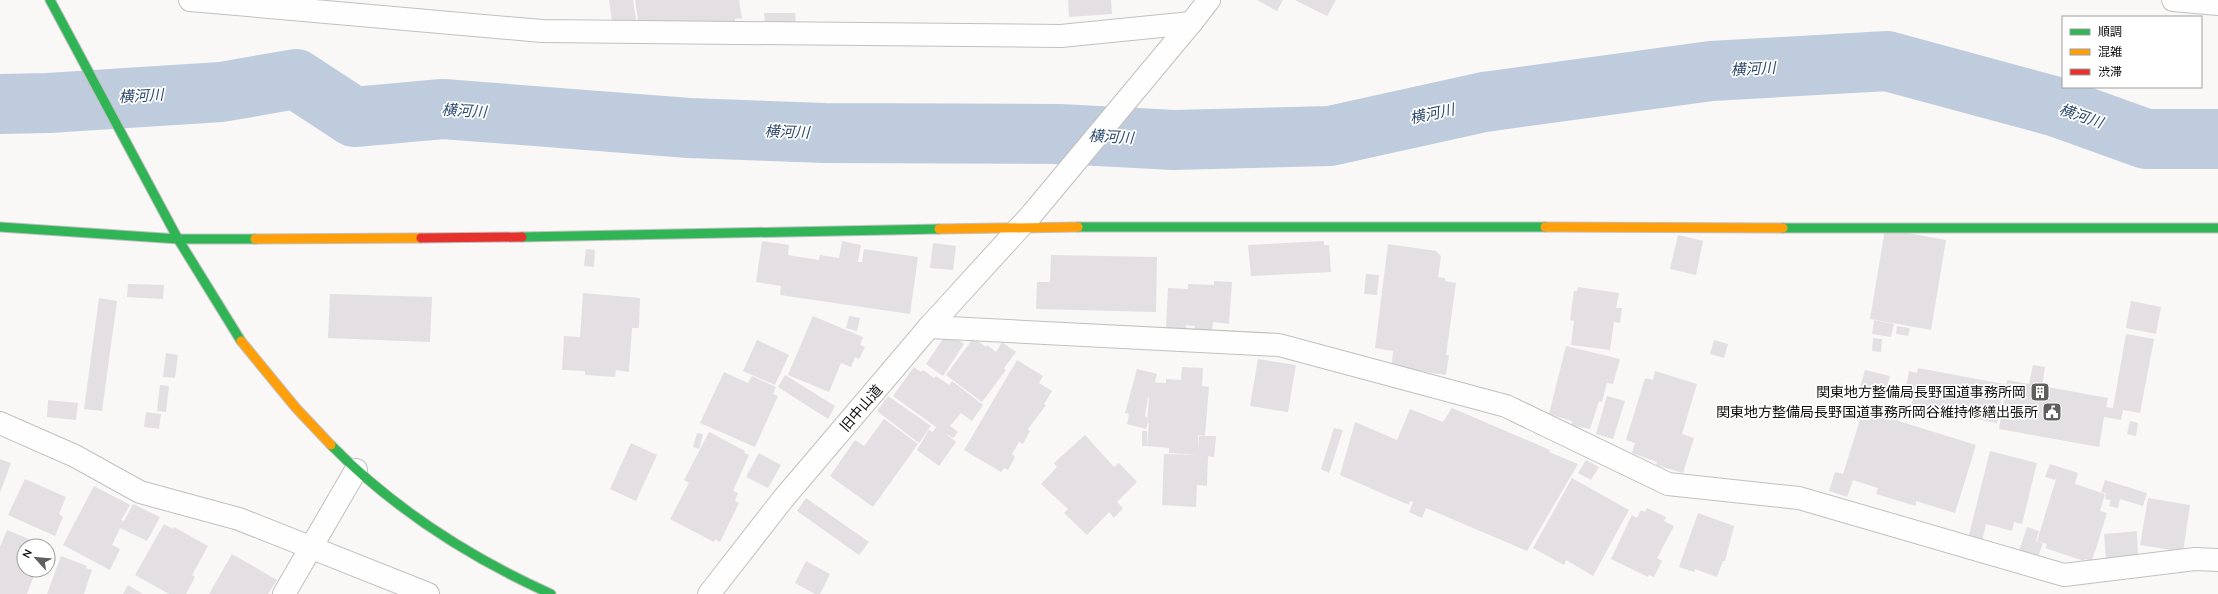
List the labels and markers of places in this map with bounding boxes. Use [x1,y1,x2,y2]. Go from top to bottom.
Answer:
building icon: 関東地方整備局長野国道事務所岡 [2029,381,2051,403]
place label: 関東地方整備局長野国道事務所岡 [1816,383,2026,401]
public building icon: 関東地方整備局長野国道事務所岡谷維持修繕出張所 [2041,401,2063,423]
place label: 関東地方整備局長野国道事務所岡谷維持修繕出張所 [1716,403,2038,421]

